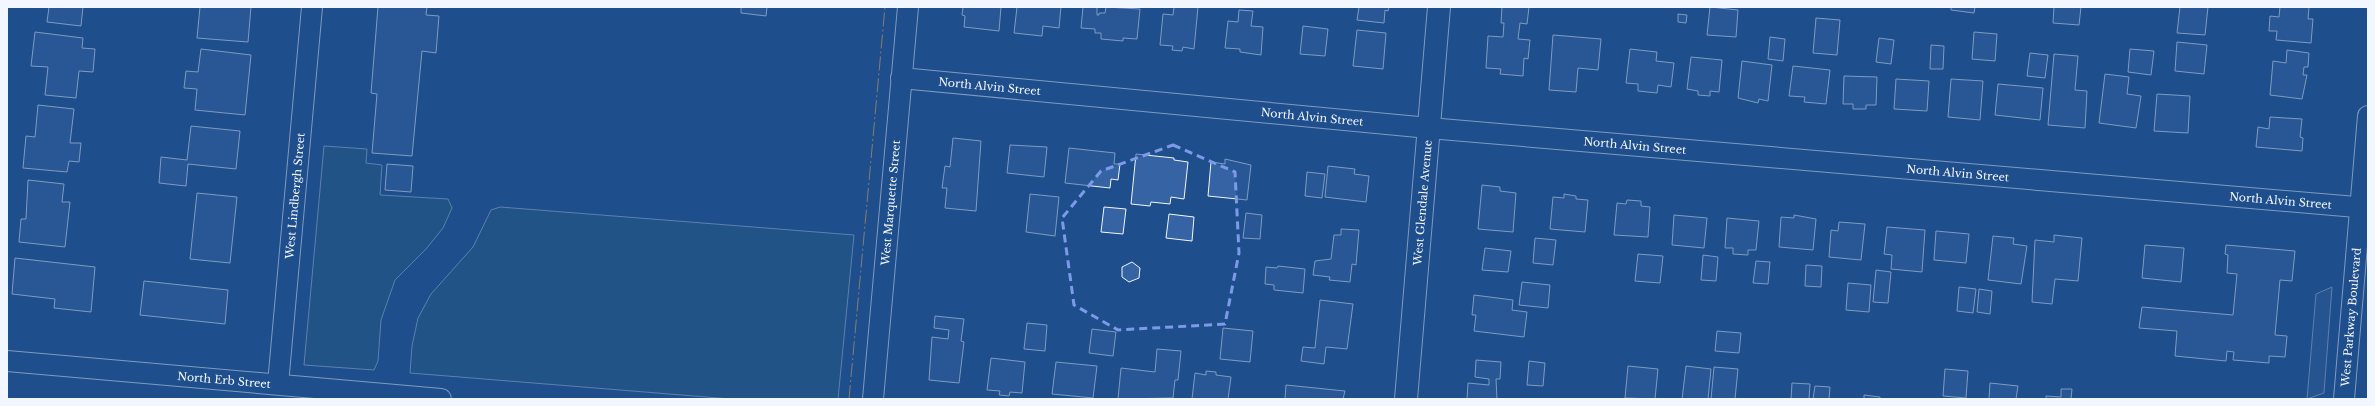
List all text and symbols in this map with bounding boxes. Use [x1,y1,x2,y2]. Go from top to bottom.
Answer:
street label: North Alvin Street [938,75,1042,98]
street label: North Alvin Street [1260,105,1365,129]
street label: West Lindbergh Street [282,131,308,261]
street label: North Alvin Street [1583,134,1688,157]
street label: West Marquette Street [878,139,903,267]
street label: West Glendale Avenue [1410,139,1435,267]
street label: North Alvin Street [1906,162,2010,184]
street label: North Alvin Street [2229,189,2333,212]
street label: West Parkway Boulevard [2338,247,2364,388]
street label: North Erb Street [177,369,272,391]

